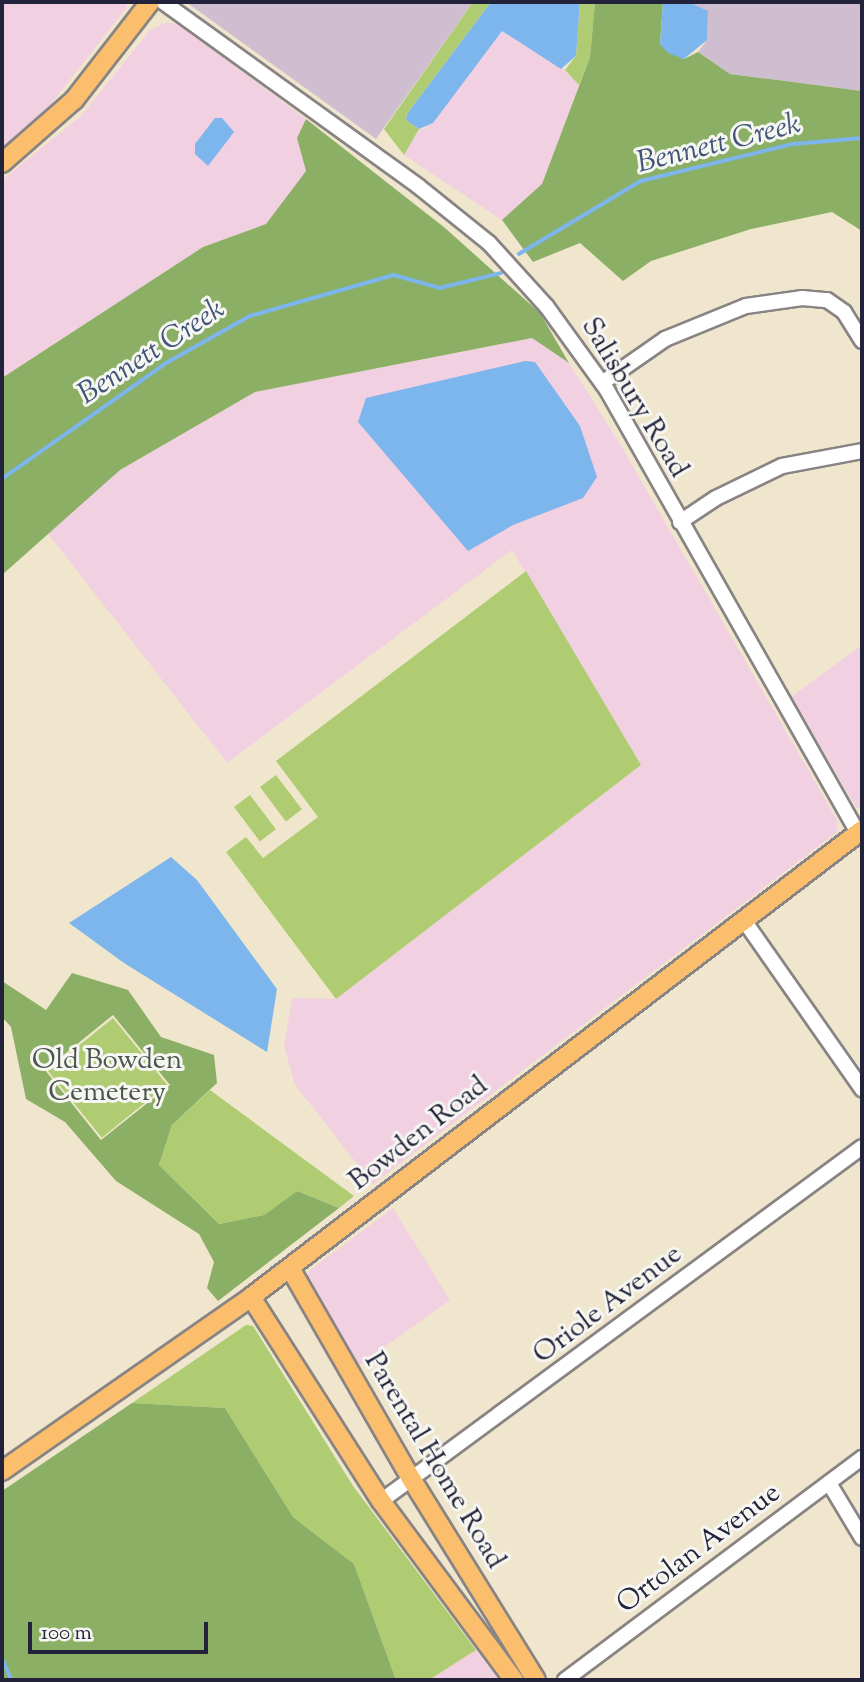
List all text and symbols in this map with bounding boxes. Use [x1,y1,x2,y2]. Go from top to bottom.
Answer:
water label: Bennett Creek [634,107,804,183]
water label: Bennett Creek [72,292,232,414]
street label: Salisbury Road [573,312,695,484]
park label: Old Bowden Cemetery [32,1044,182,1110]
street label: Bowden Road [343,1070,495,1198]
street label: Oriole Avenue [527,1238,689,1372]
street label: Parental Home Road [356,1347,512,1575]
street label: Ortolan Avenue [611,1477,787,1621]
scale bar [32,1608,212,1652]
text: 100 m [41,1619,92,1649]

